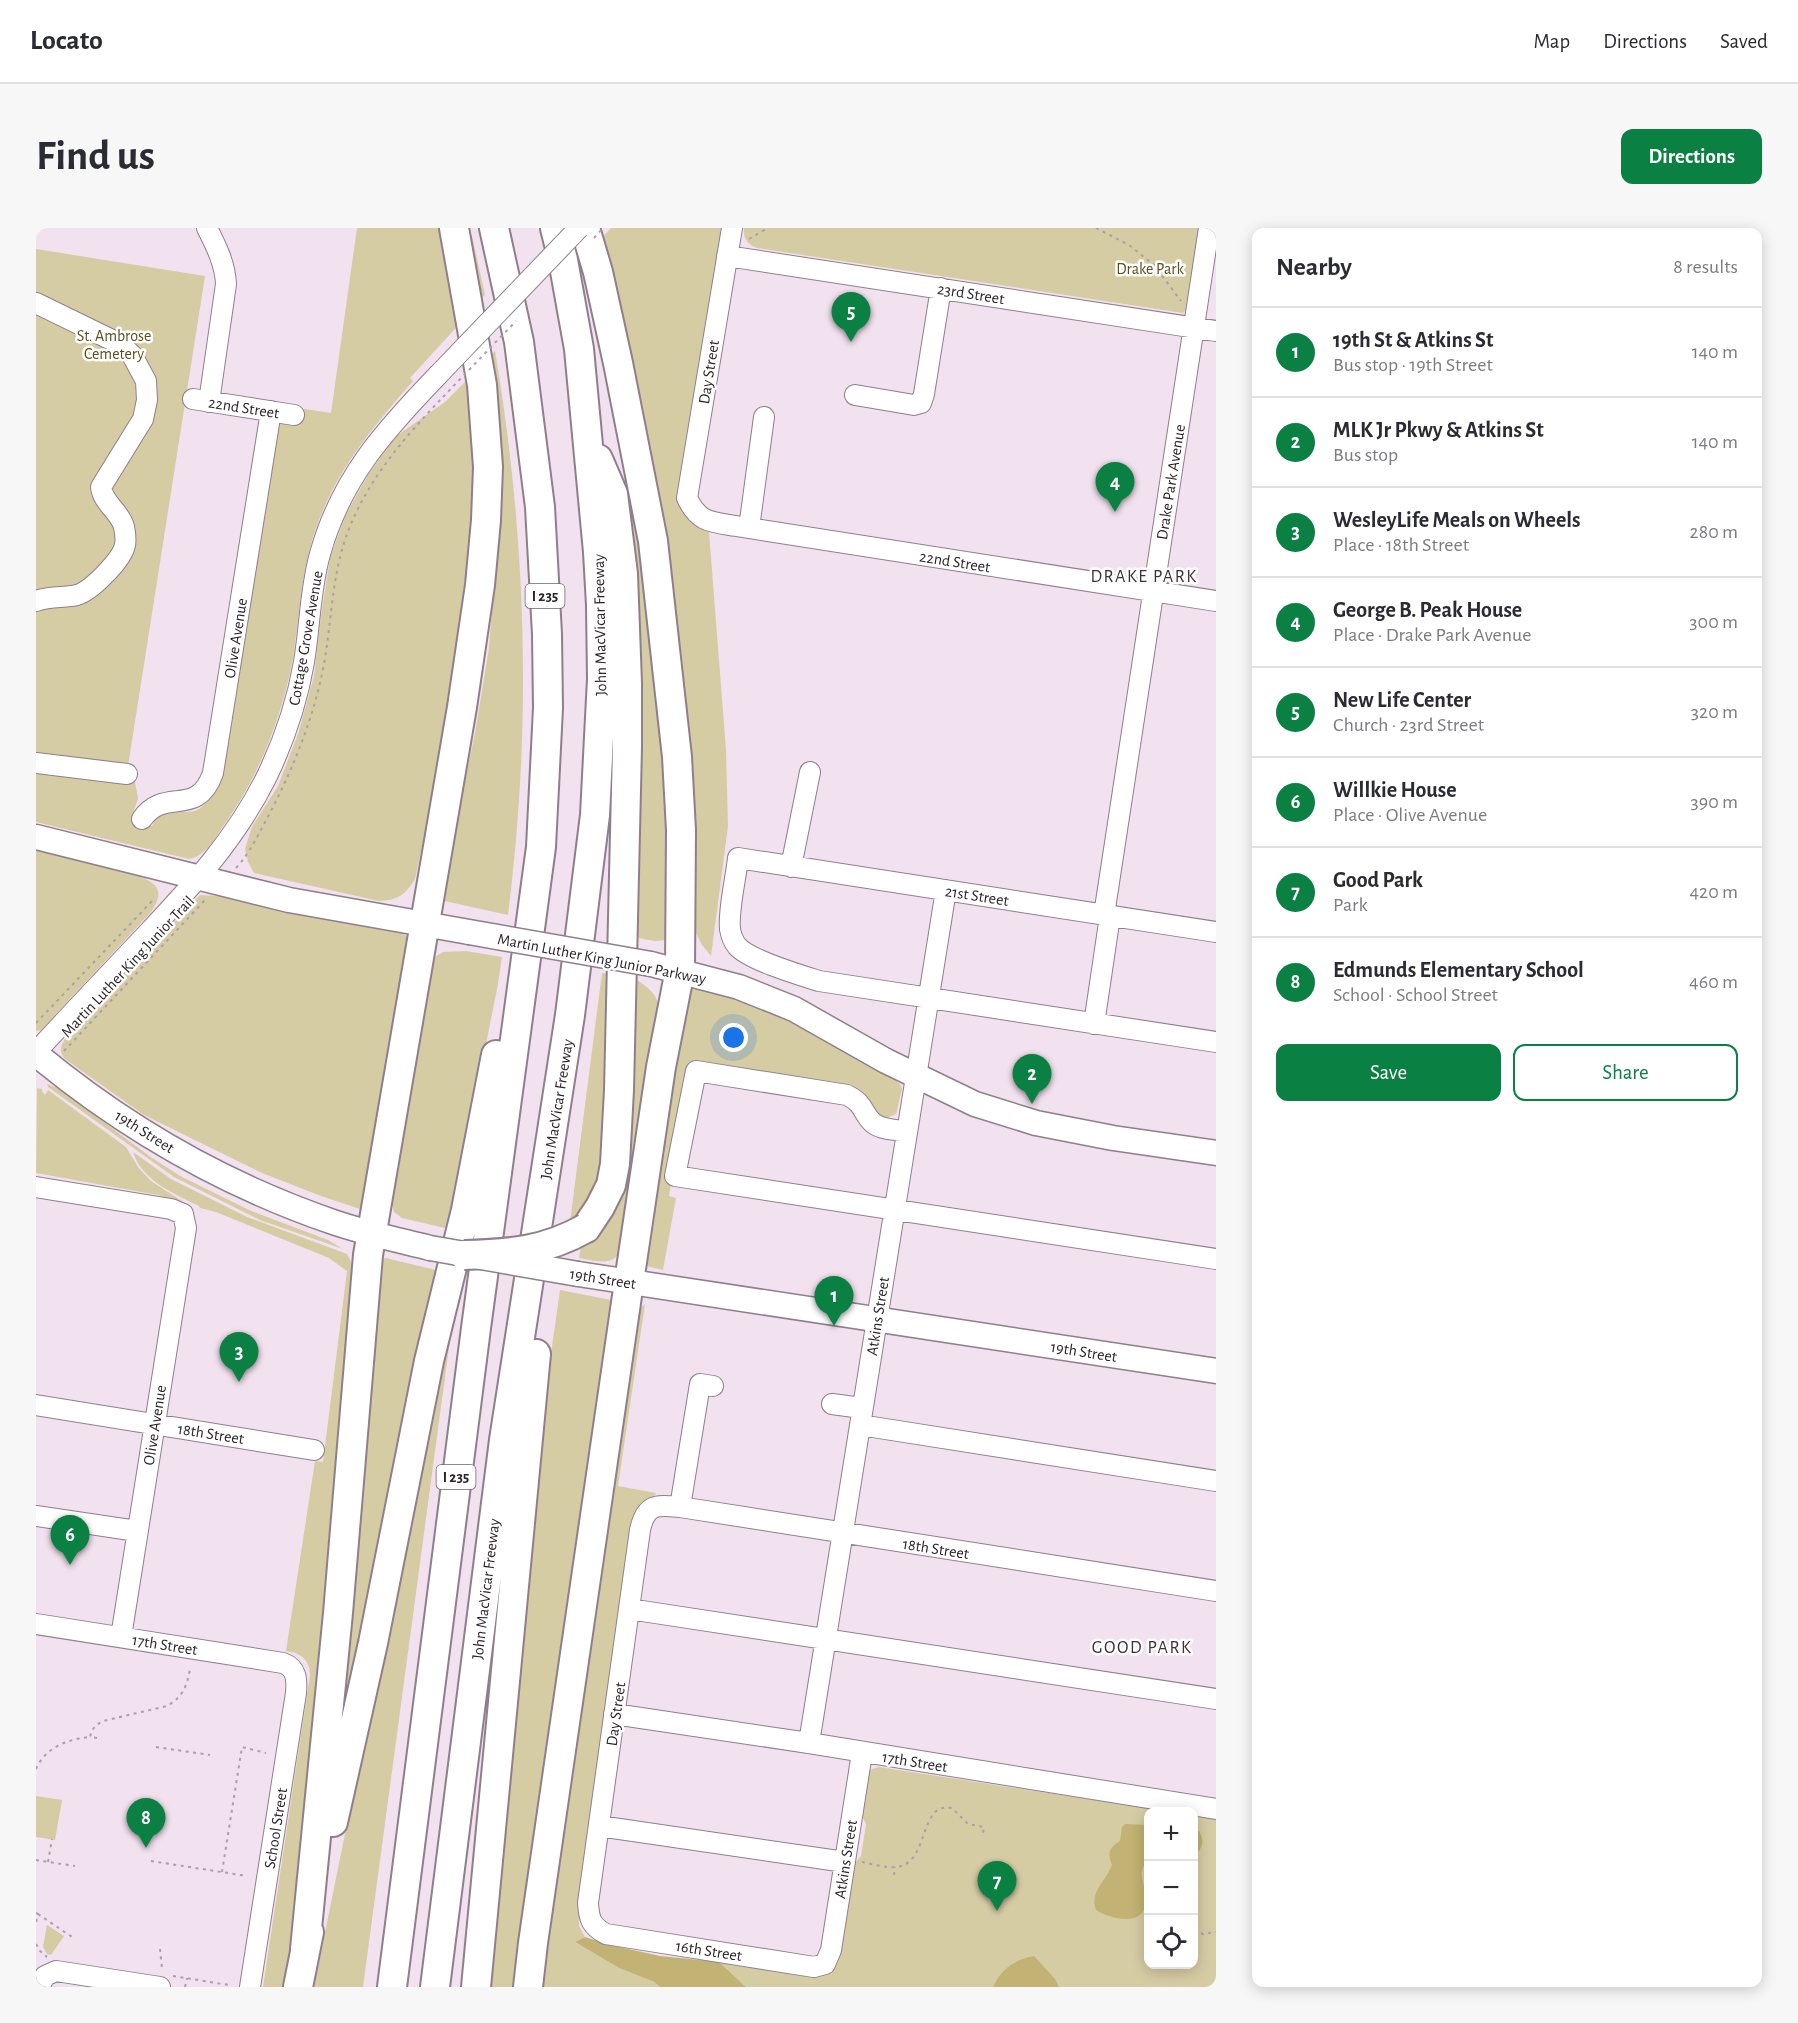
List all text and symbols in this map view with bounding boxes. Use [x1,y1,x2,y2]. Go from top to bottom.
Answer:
text: Locato [30,27,103,55]
text: Map [1534,31,1570,52]
text: Directions [1603,31,1687,52]
text: Saved [1720,31,1768,52]
button: Directions [1621,129,1762,184]
text: Find us [36,135,155,177]
text: Nearby [1276,254,1352,280]
text: 8 results [1673,257,1738,277]
park label: Drake Park [1116,261,1184,277]
street label: 23rd Street [936,281,1005,307]
pin: 5 [832,292,870,342]
park label: St. Ambrose Cemetery [77,328,151,363]
text: 19th St & Atkins St [1333,329,1493,351]
street label: Day Street [696,339,723,405]
text: 1 [1292,342,1299,362]
text: 140 m [1692,342,1738,362]
text: Bus stop · 19th Street [1333,355,1493,375]
street label: 22nd Street [207,394,280,421]
text: MLK Jr Pkwy & Atkins St [1333,419,1544,441]
street label: Drake Park Avenue [1154,423,1188,541]
text: 2 [1291,432,1300,452]
text: 140 m [1692,432,1738,452]
text: Bus stop [1333,445,1398,465]
pin: 4 [1096,462,1134,512]
text: WesleyLife Meals on Wheels [1333,509,1580,531]
text: 3 [1291,522,1300,542]
text: 280 m [1690,522,1738,542]
text: Place · 18th Street [1333,535,1469,555]
street label: 22nd Street [918,548,991,575]
street label: John MacVicar Freeway [591,554,610,696]
district label: DRAKE PARK [1090,568,1198,586]
street label: Cottage Grove Avenue [286,570,326,707]
road number: I 235 [526,584,564,608]
street label: Olive Avenue [222,597,250,679]
text: George B. Peak House [1333,599,1522,621]
text: 4 [1290,612,1301,632]
text: 300 m [1689,612,1738,632]
text: Place · Drake Park Avenue [1333,625,1532,645]
text: New Life Center [1333,689,1471,711]
text: 5 [1291,702,1300,722]
text: 320 m [1691,702,1738,722]
text: Church · 23rd Street [1333,715,1484,735]
text: Willkie House [1333,779,1457,801]
text: 6 [1291,792,1300,812]
text: 390 m [1691,792,1738,812]
text: Place · Olive Avenue [1333,805,1487,825]
text: Good Park [1333,869,1423,891]
text: 7 [1291,882,1300,902]
text: 420 m [1689,882,1738,902]
street label: 21st Street [944,883,1010,909]
street label: Martin Luther King Junior Trail [58,893,197,1040]
text: Park [1333,895,1368,915]
street label: Martin Luther King Junior Parkway [496,931,708,988]
text: Edmunds Elementary School [1333,959,1584,981]
text: 8 [1291,972,1300,992]
text: 460 m [1689,972,1738,992]
text: School · School Street [1333,985,1498,1005]
your location [719,1023,748,1052]
street label: John MacVicar Freeway [538,1038,577,1181]
button: Save [1276,1044,1501,1101]
button: Share [1513,1044,1738,1101]
pin: 2 [1012,1054,1052,1104]
street label: 19th Street [112,1107,177,1156]
street label: 19th Street [569,1266,637,1292]
pin: 1 [814,1276,854,1326]
street label: Atkins Street [864,1276,892,1357]
pin: 3 [220,1332,258,1382]
street label: 19th Street [1050,1339,1118,1365]
street label: Olive Avenue [141,1384,169,1466]
street label: 18th Street [177,1421,245,1447]
road number: I 235 [436,1465,476,1489]
pin: 6 [51,1516,90,1565]
street label: John MacVicar Freeway [469,1518,504,1661]
street label: 18th Street [902,1536,970,1562]
street label: 17th Street [131,1632,199,1658]
district label: GOOD PARK [1092,1639,1192,1657]
street label: Day Street [604,1681,629,1747]
street label: 17th Street [881,1749,949,1775]
street label: School Street [262,1787,290,1870]
pin: 8 [126,1798,166,1848]
map controls [1144,1807,1198,1969]
button: + [1144,1807,1198,1861]
street label: Atkins Street [832,1819,860,1900]
button: − [1144,1861,1198,1915]
pin: 7 [978,1862,1016,1911]
button: locate [1144,1915,1198,1969]
street label: 16th Street [675,1938,743,1964]

